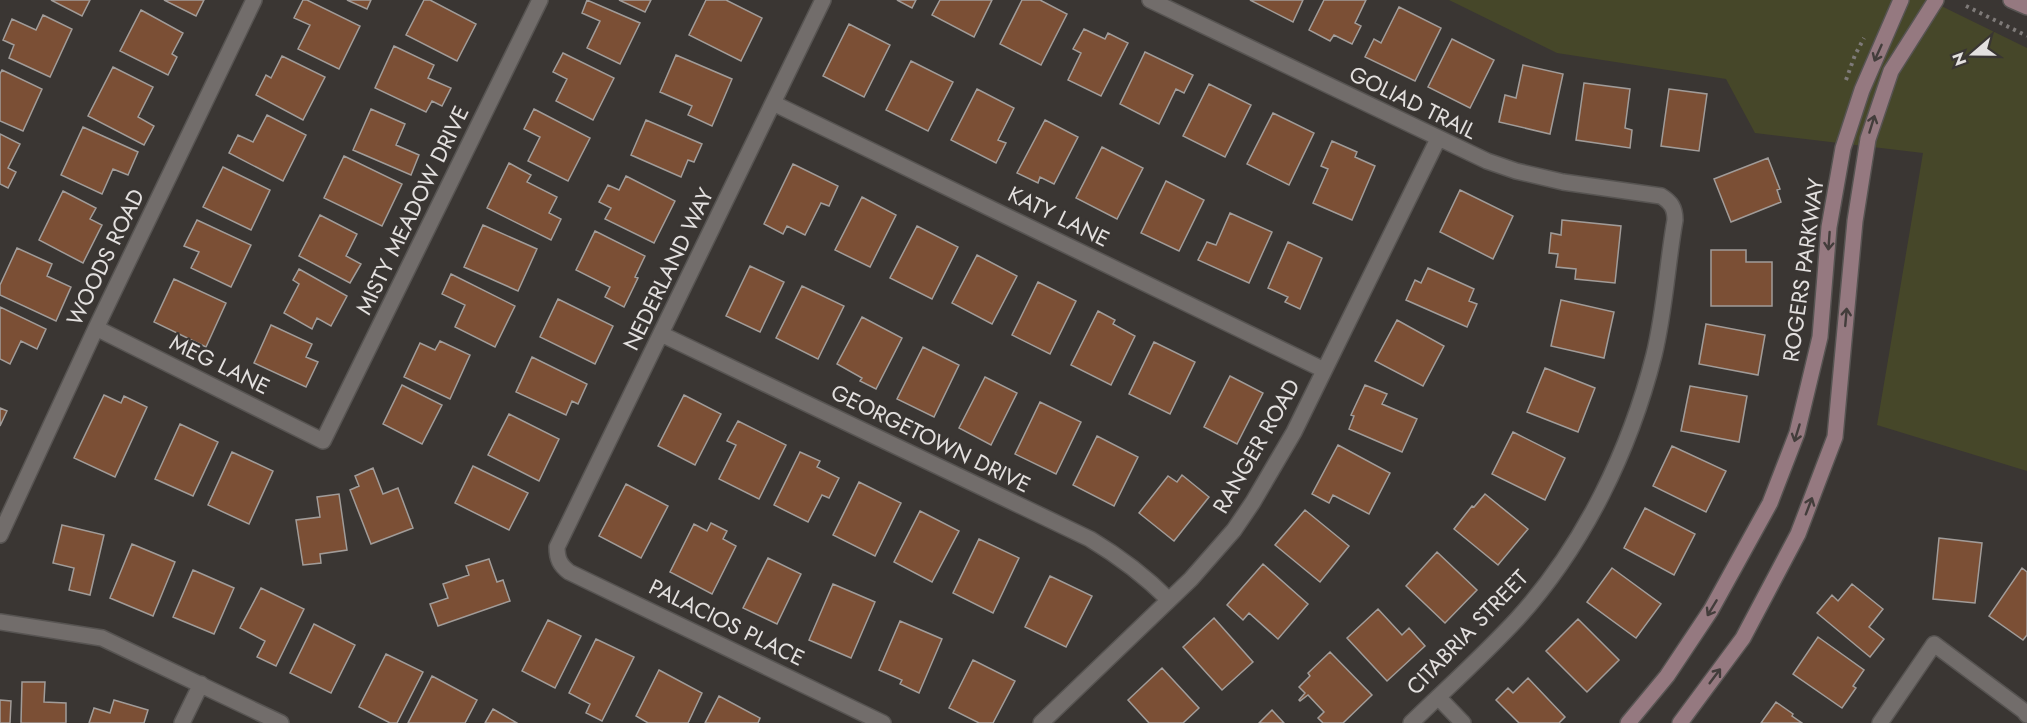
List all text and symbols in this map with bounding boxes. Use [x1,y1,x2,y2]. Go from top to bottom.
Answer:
north arrow [1943,24,2003,84]
one-way arrow [1871,44,1883,62]
text: N [1946,49,1972,69]
street label: GOLIAD TRAIL [1344,57,1482,147]
street label: MISTY MEADOW DRIVE [347,100,477,320]
one-way arrow [1867,115,1878,134]
street label: ROGERS PARKWAY [1774,175,1832,364]
street label: KATY LANE [1003,178,1115,254]
street label: NEDERLAND WAY [615,182,721,356]
street label: WOODS ROAD [58,183,152,331]
one-way arrow [1823,231,1834,250]
one-way arrow [1841,307,1852,327]
street label: MEG LANE [165,326,275,402]
street label: RANGER ROAD [1205,373,1307,519]
street label: GEORGETOWN DRIVE [826,376,1036,500]
one-way arrow [1791,423,1802,442]
one-way arrow [1804,497,1815,516]
street label: CITABRIA STREET [1399,562,1536,702]
street label: PALACIOS PLACE [644,570,810,674]
one-way arrow [1706,599,1718,616]
one-way arrow [1709,669,1721,685]

